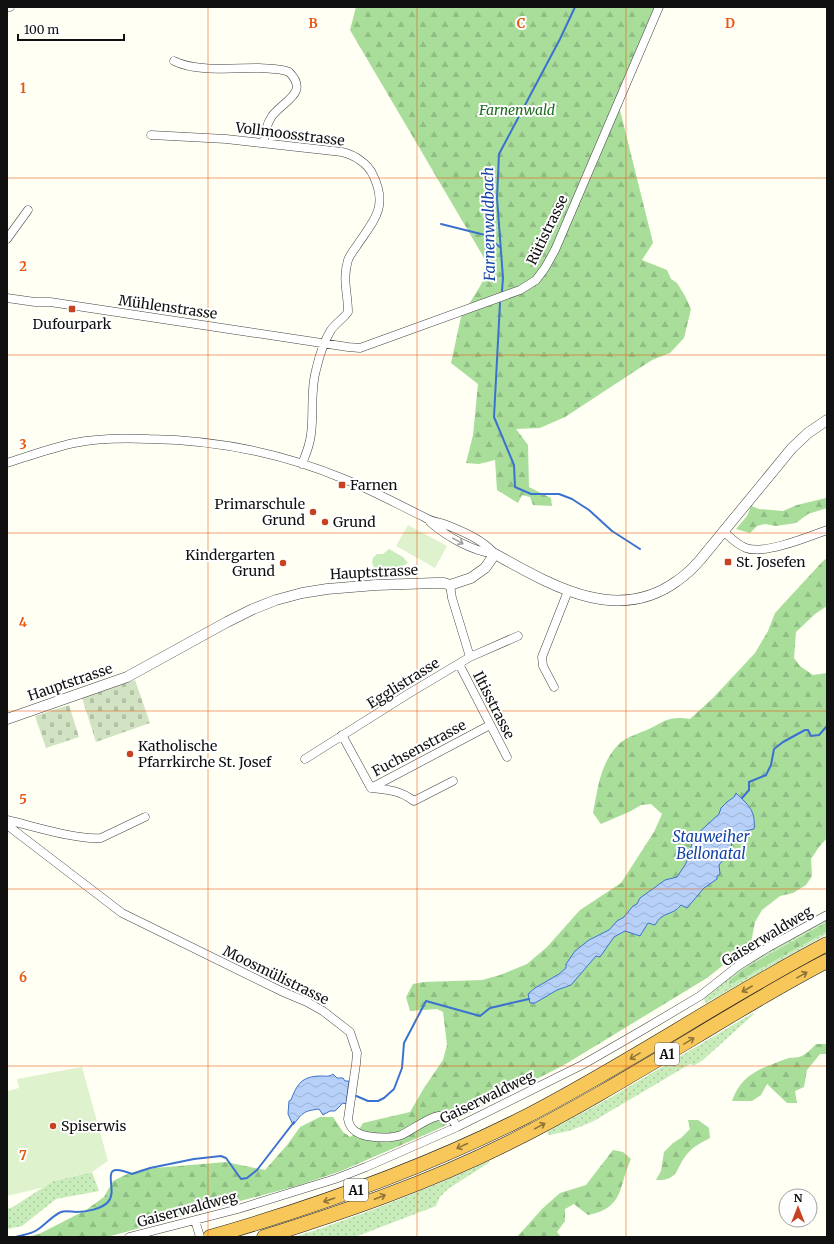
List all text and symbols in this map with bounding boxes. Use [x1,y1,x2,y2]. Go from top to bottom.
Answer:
text: B [308,15,318,32]
text: C [517,15,526,32]
text: D [725,15,735,32]
scale bar [18,16,124,42]
text: 100 m [24,22,59,37]
text: 1 [20,80,26,97]
park label: Farnenwald [478,101,555,119]
street label: Vollmoosstrasse [233,118,346,150]
water label: Farnenwaldbach [478,167,499,282]
street label: Rütistrasse [522,192,572,268]
text: 2 [19,258,27,275]
street label: Mühlenstrasse [117,291,219,323]
marker: Dufourpark [67,304,77,314]
place label: Dufourpark [33,315,112,333]
text: 3 [19,436,27,453]
place label: Farnen [350,476,398,494]
marker: Farnen [337,480,347,490]
place label: Primarschule Grund [215,495,306,529]
marker: Primarschule Grund [308,507,318,517]
place label: Grund [333,513,376,531]
marker: Grund [320,517,330,527]
one-way arrow [452,537,464,545]
place label: Kindergarten Grund [185,546,276,580]
place label: St. Josefen [736,553,805,571]
marker: St. Josefen [723,557,733,567]
marker: Kindergarten Grund [278,558,288,568]
street label: Hauptstrasse [329,561,419,583]
text: 4 [19,614,28,631]
street label: Egglistrasse [364,654,442,712]
street label: Hauptstrasse [25,659,115,705]
street label: Iltisstrasse [469,668,519,742]
street label: Fuchsenstrasse [369,716,469,780]
place label: Katholische Pfarrkirche St. Josef [138,737,272,771]
marker: Katholische Pfarrkirche St. Josef [125,749,135,759]
text: 5 [19,791,27,808]
water label: Stauweiher Bellonatal [673,827,750,863]
street label: Gaiserwaldweg [718,902,816,970]
street label: Moosmülistrasse [220,942,332,1008]
text: 6 [19,969,27,986]
one-way arrow [796,971,808,979]
one-way arrow [741,986,753,994]
one-way arrow [683,1036,695,1044]
road number: A1 [655,1043,679,1065]
one-way arrow [629,1052,641,1060]
street label: Gaiserwaldweg [437,1066,538,1128]
place label: Spiserwis [61,1117,127,1135]
marker: Spiserwis [48,1121,58,1131]
one-way arrow [534,1122,546,1129]
one-way arrow [457,1143,469,1150]
text: 7 [19,1147,27,1164]
road number: A1 [344,1179,368,1201]
street label: Gaiserwaldweg [135,1187,239,1231]
north arrow [778,1188,818,1228]
text: N [794,1191,803,1205]
one-way arrow [374,1193,386,1201]
one-way arrow [322,1197,335,1204]

